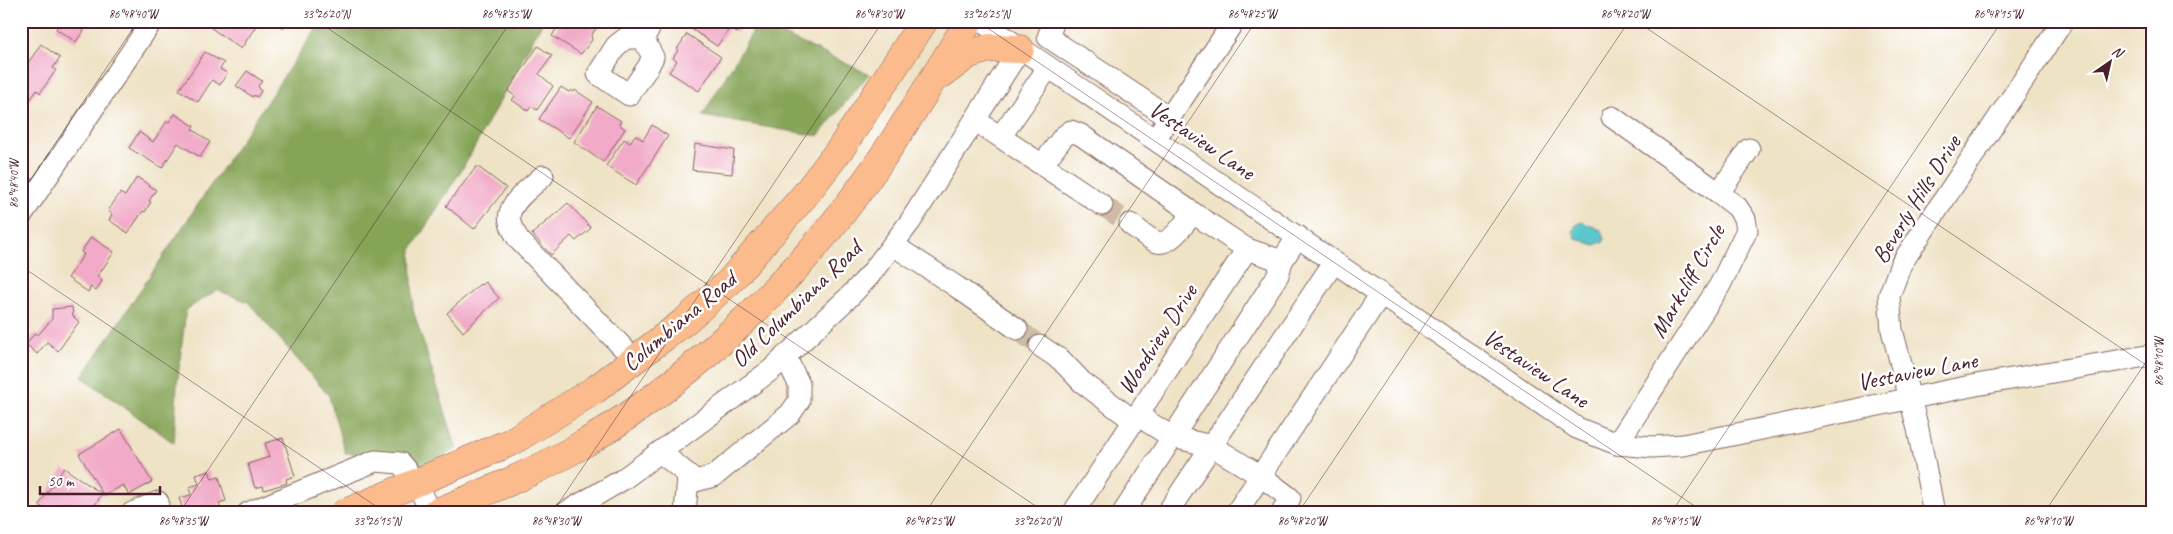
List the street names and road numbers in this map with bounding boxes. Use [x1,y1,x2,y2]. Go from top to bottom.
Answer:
street label: Vestaview Lane [1143,94,1263,188]
street label: Beverly Hills Drive [1865,127,1968,269]
street label: Markcliff Circle [1643,217,1733,343]
street label: Old Columbiana Road [724,231,870,374]
street label: Columbiana Road [616,262,745,378]
street label: Woodview Drive [1110,277,1205,400]
street label: Vestaview Lane [1477,322,1597,416]
street label: Vestaview Lane [1855,344,1982,397]

